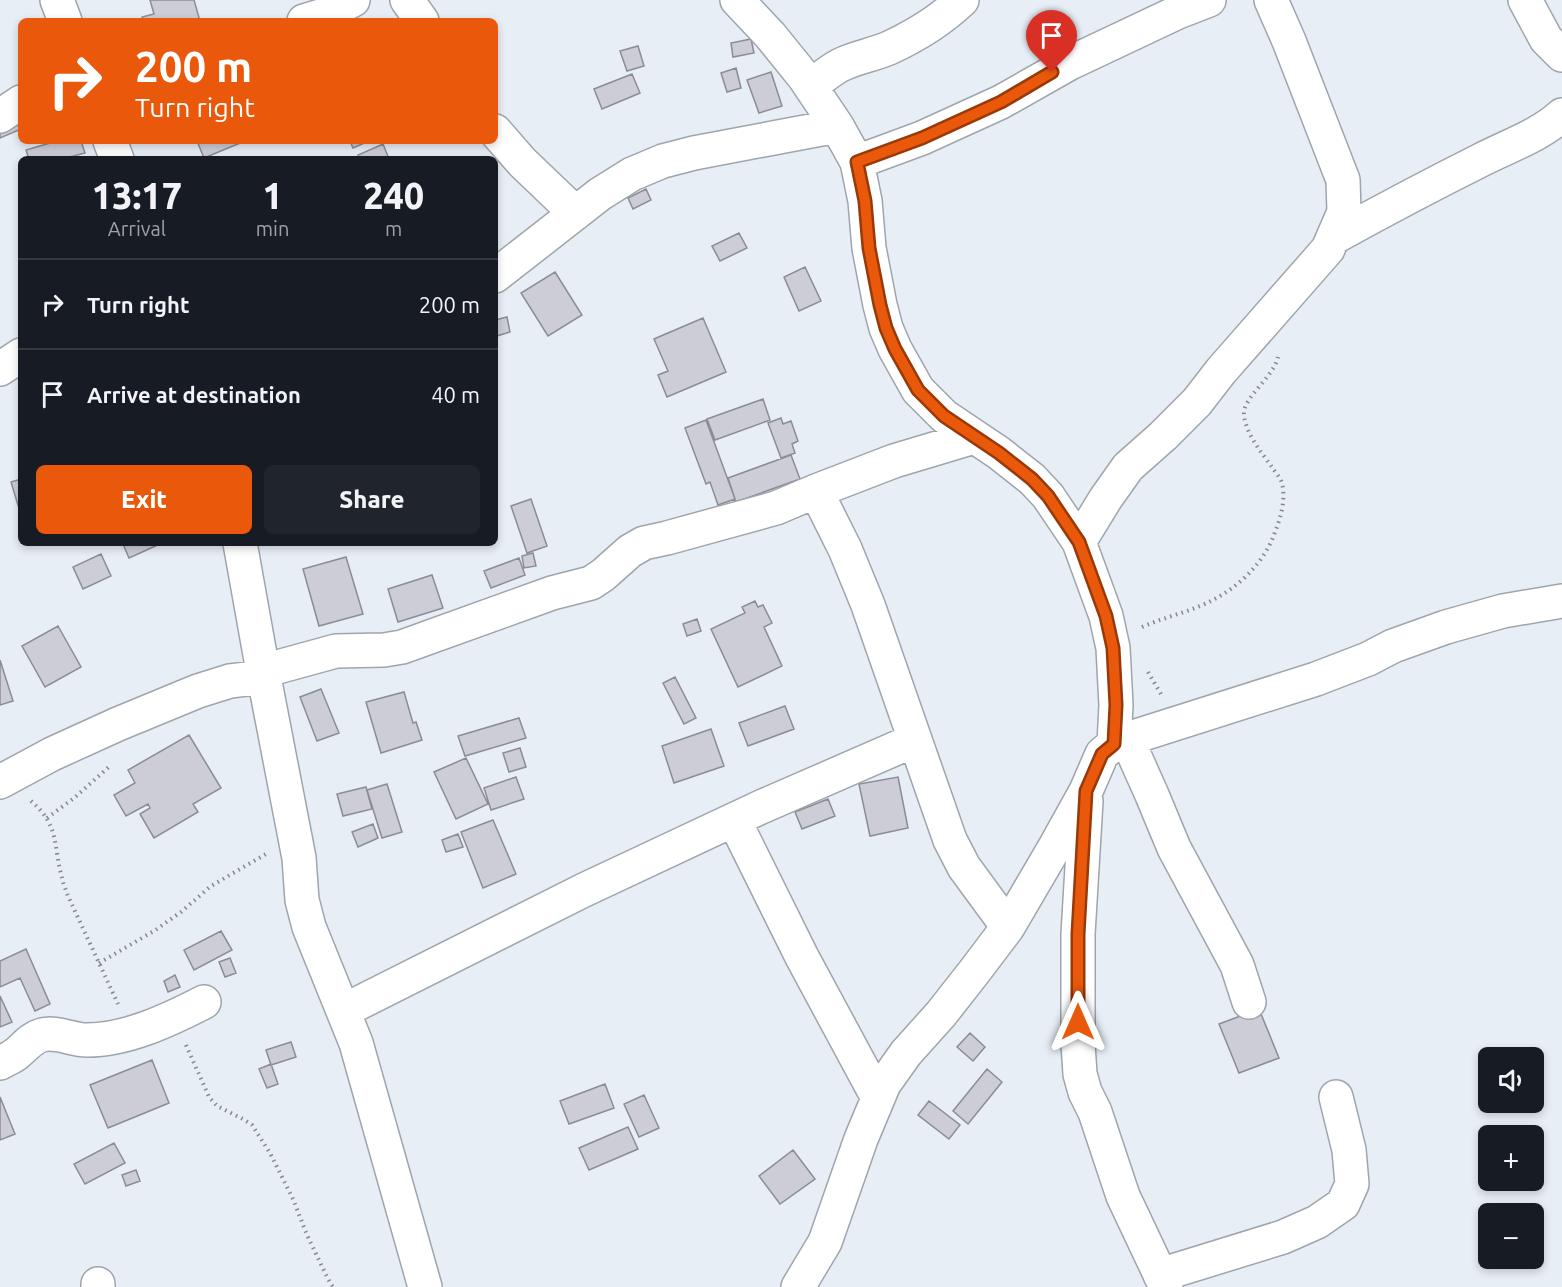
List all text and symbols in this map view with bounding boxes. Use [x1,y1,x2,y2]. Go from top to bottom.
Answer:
pin [1026,10,1077,72]
icon: arrive [1035,19,1068,52]
icon: right [36,42,114,120]
text: 200 m [135,43,252,90]
text: Turn right [135,92,255,122]
text: 13:17 [92,175,182,216]
text: 1 [262,175,283,216]
text: 240 [363,175,424,216]
text: Arrival [108,217,166,240]
text: min [256,217,289,240]
text: m [385,217,402,240]
icon: right [36,288,69,321]
text: Turn right [87,292,189,317]
text: 200 m [419,292,480,317]
icon: arrive [36,378,69,411]
text: Arrive at destination [87,382,301,407]
text: 40 m [431,382,480,407]
button: Exit [36,465,252,534]
button: Share [264,465,480,534]
position arrow [1046,990,1110,1054]
map controls [1478,1047,1544,1269]
button: sound [1478,1047,1544,1113]
button: + [1478,1125,1544,1191]
button: − [1478,1203,1544,1269]

